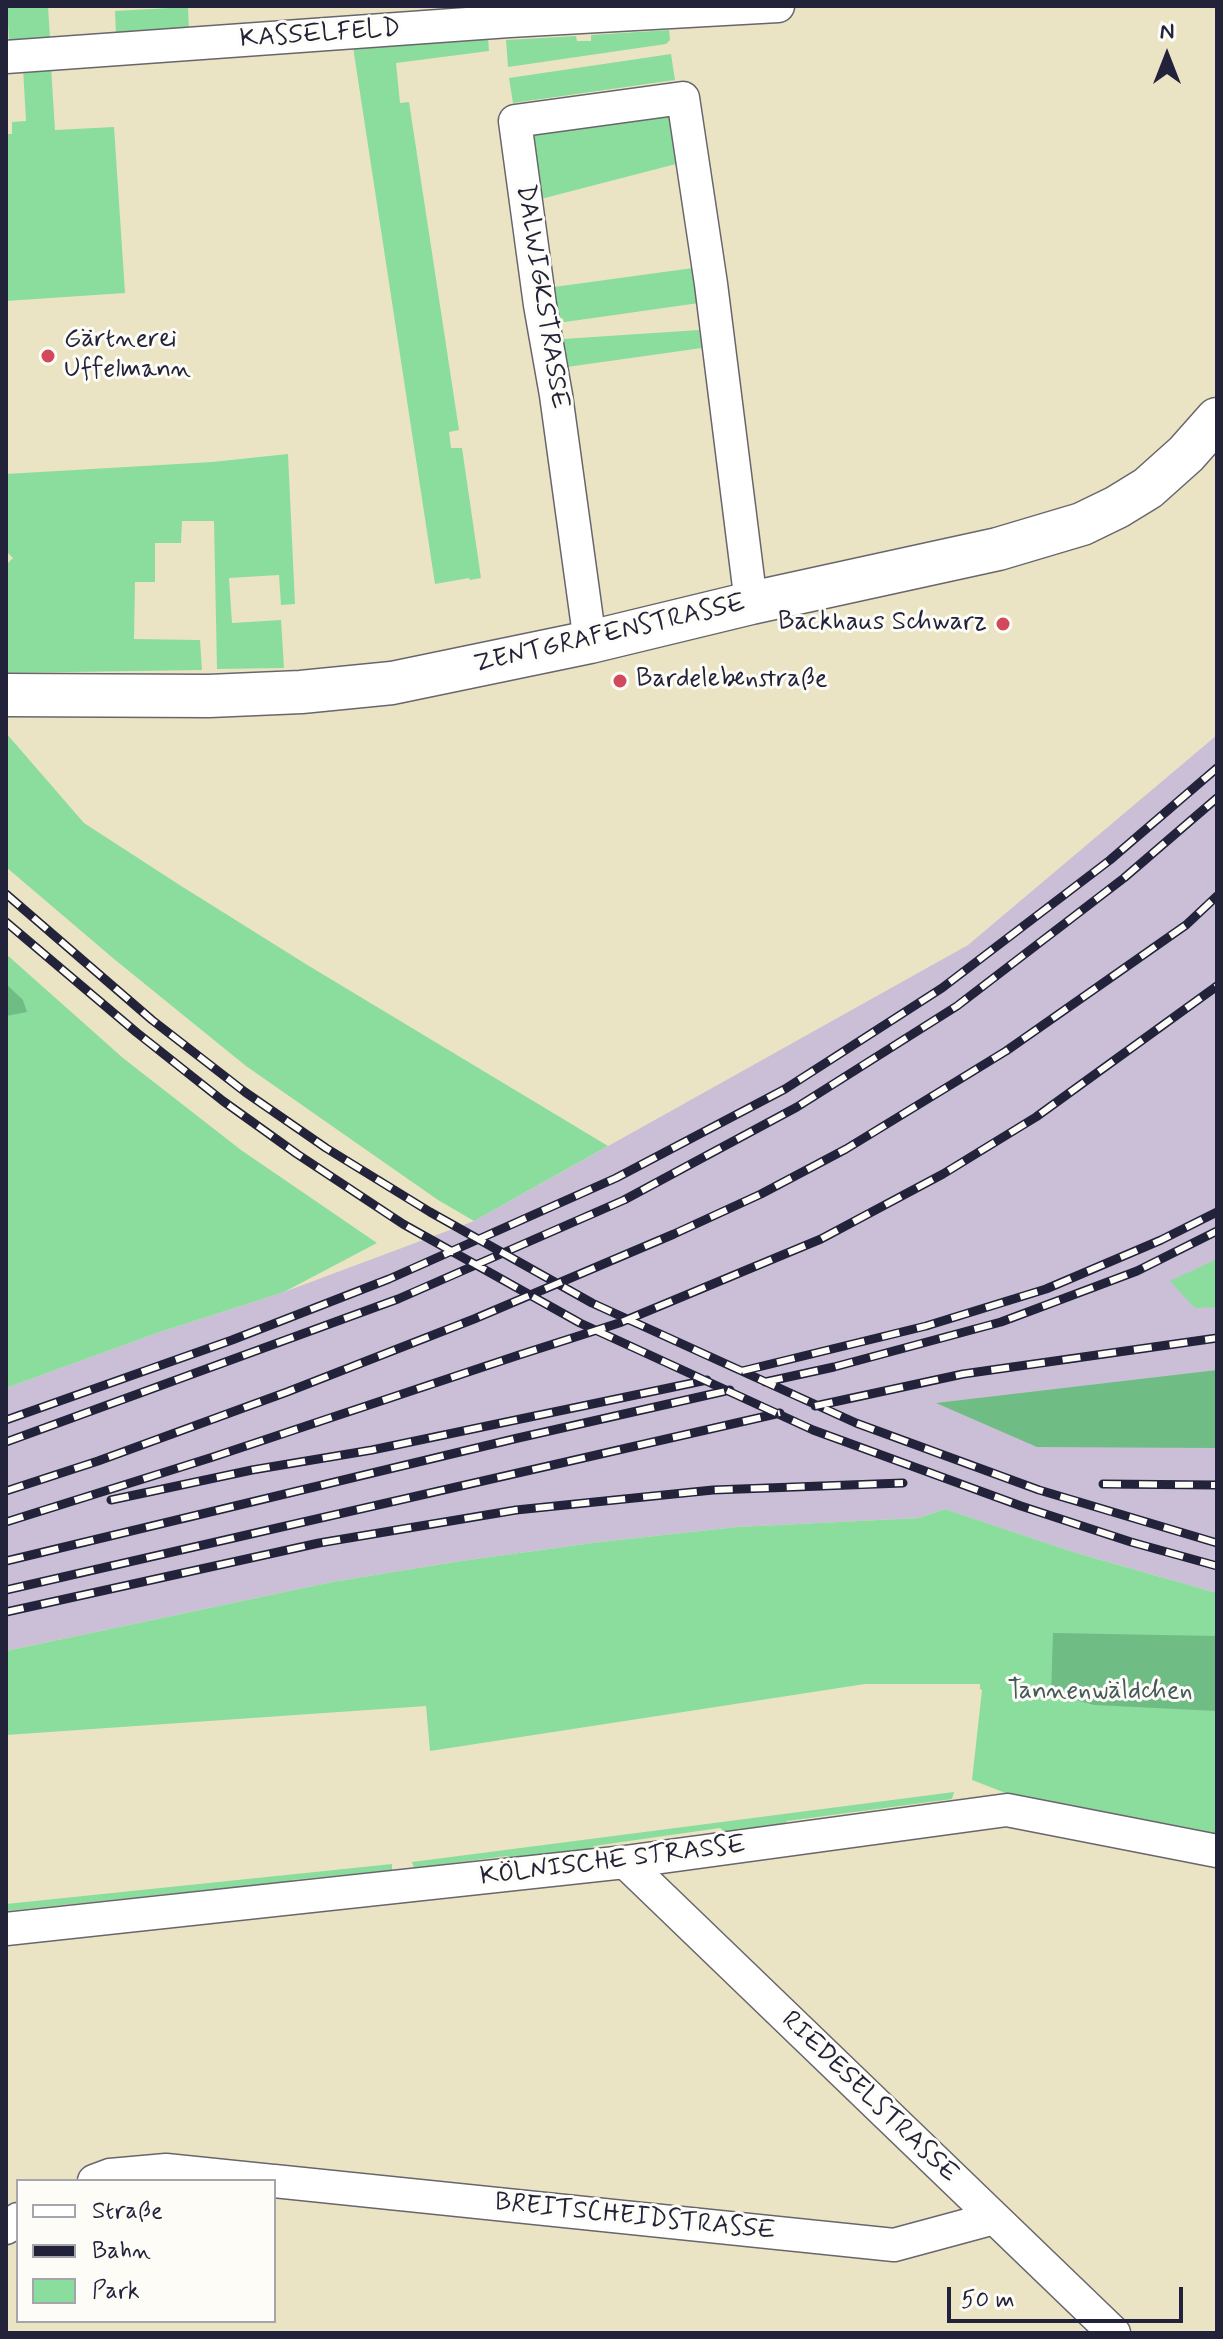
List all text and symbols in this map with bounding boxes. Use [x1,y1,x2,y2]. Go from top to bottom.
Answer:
street label: KASSELFELD [239,14,401,56]
north arrow [1127,16,1207,96]
text: N [1160,18,1174,46]
street label: DALWIGKSTRASSE [508,182,574,412]
place label: Gärtnerei Uffelmann [64,325,191,386]
marker: Gärtnerei Uffelmann [39,347,57,365]
street label: ZENTGRAFENSTRASSE [471,589,749,681]
place label: Backhaus Schwarz [778,608,987,640]
marker: Backhaus Schwarz [994,615,1012,633]
place label: Bardelebenstraße [636,665,828,697]
marker: Bardelebenstraße [611,672,629,690]
park label: Tannenwäldchen [1007,1677,1193,1709]
street label: KÖLNISCHE STRASSE [478,1830,748,1894]
street label: RIEDESELSTRASSE [774,2006,964,2190]
legend [16,2179,276,2323]
street label: BREITSCHEIDSTRASSE [493,2188,777,2248]
text: Straße [92,2196,163,2227]
text: Bahn [92,2236,151,2267]
scale bar [951,2271,1187,2321]
text: Park [92,2276,140,2307]
text: 50 m [961,2285,1015,2316]

